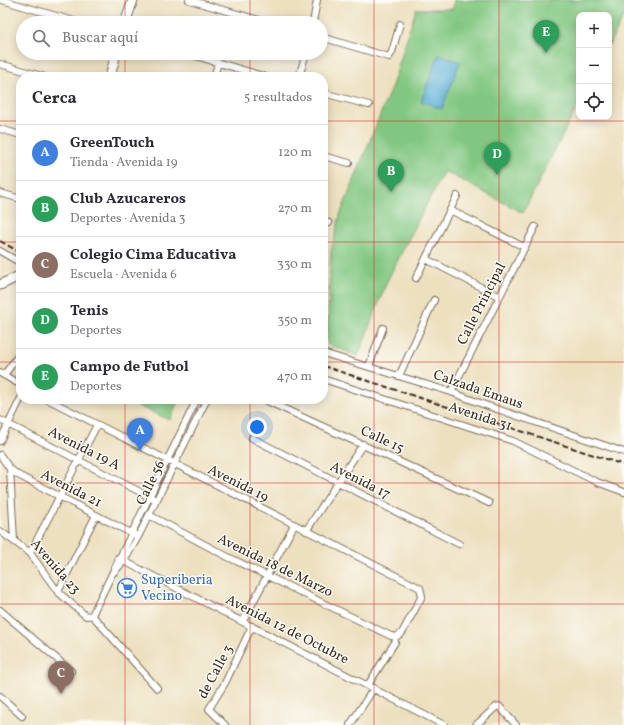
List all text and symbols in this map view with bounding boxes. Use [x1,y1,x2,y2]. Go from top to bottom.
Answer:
map controls [576,12,612,120]
button: + [576,12,612,48]
search box [16,16,328,60]
pin: E [533,20,559,53]
icon: search [30,27,52,49]
text: Buscar aquí [62,28,138,49]
button: − [576,48,612,84]
button: locate [576,84,612,120]
text: Cerca [32,87,77,110]
text: 5 resultados [244,89,312,107]
text: GreenTouch [70,133,154,154]
pin: D [484,142,510,175]
text: A [40,144,50,162]
text: 120 m [278,144,312,162]
text: Tienda · Avenida 19 [70,154,177,172]
pin: B [378,159,404,192]
text: Club Azucareros [70,189,186,210]
text: B [41,200,49,218]
text: 270 m [278,200,312,218]
text: Deportes · Avenida 3 [70,210,185,228]
text: Colegio Cima Educativa [70,245,236,266]
text: C [41,256,49,274]
text: 330 m [277,256,312,274]
street label: Calle Principal [453,260,511,348]
text: Escuela · Avenida 6 [70,266,177,284]
text: Tenis [70,301,108,322]
text: D [40,312,50,330]
text: 350 m [277,312,312,330]
text: Deportes [70,322,122,340]
text: Campo de Futbol [70,357,189,378]
street label: Calzada Emaus [431,366,525,414]
text: E [41,368,49,386]
text: 470 m [277,368,312,386]
text: Deportes [70,378,122,396]
street label: Avenida 31 [446,398,514,436]
your location [247,417,267,437]
pin: A [127,418,153,451]
street label: Calle 15 [357,422,407,458]
street label: Avenida 19 A [45,423,123,475]
street label: Calle 56 [132,457,170,509]
street label: Avenida 17 [327,458,394,504]
street label: Avenida 19 [204,461,272,507]
street label: Avenida 21 [37,466,105,512]
street label: Avenida 18 de Marzo [214,530,336,602]
street label: Avenida 23 [26,535,84,599]
place label: Superiberia Vecino [141,571,213,606]
supermarket icon: Superiberia Vecino [116,577,138,599]
street label: Avenida 12 de Octubre [222,591,352,669]
street label: de Calle 3 [194,642,238,702]
pin: C [48,661,74,694]

